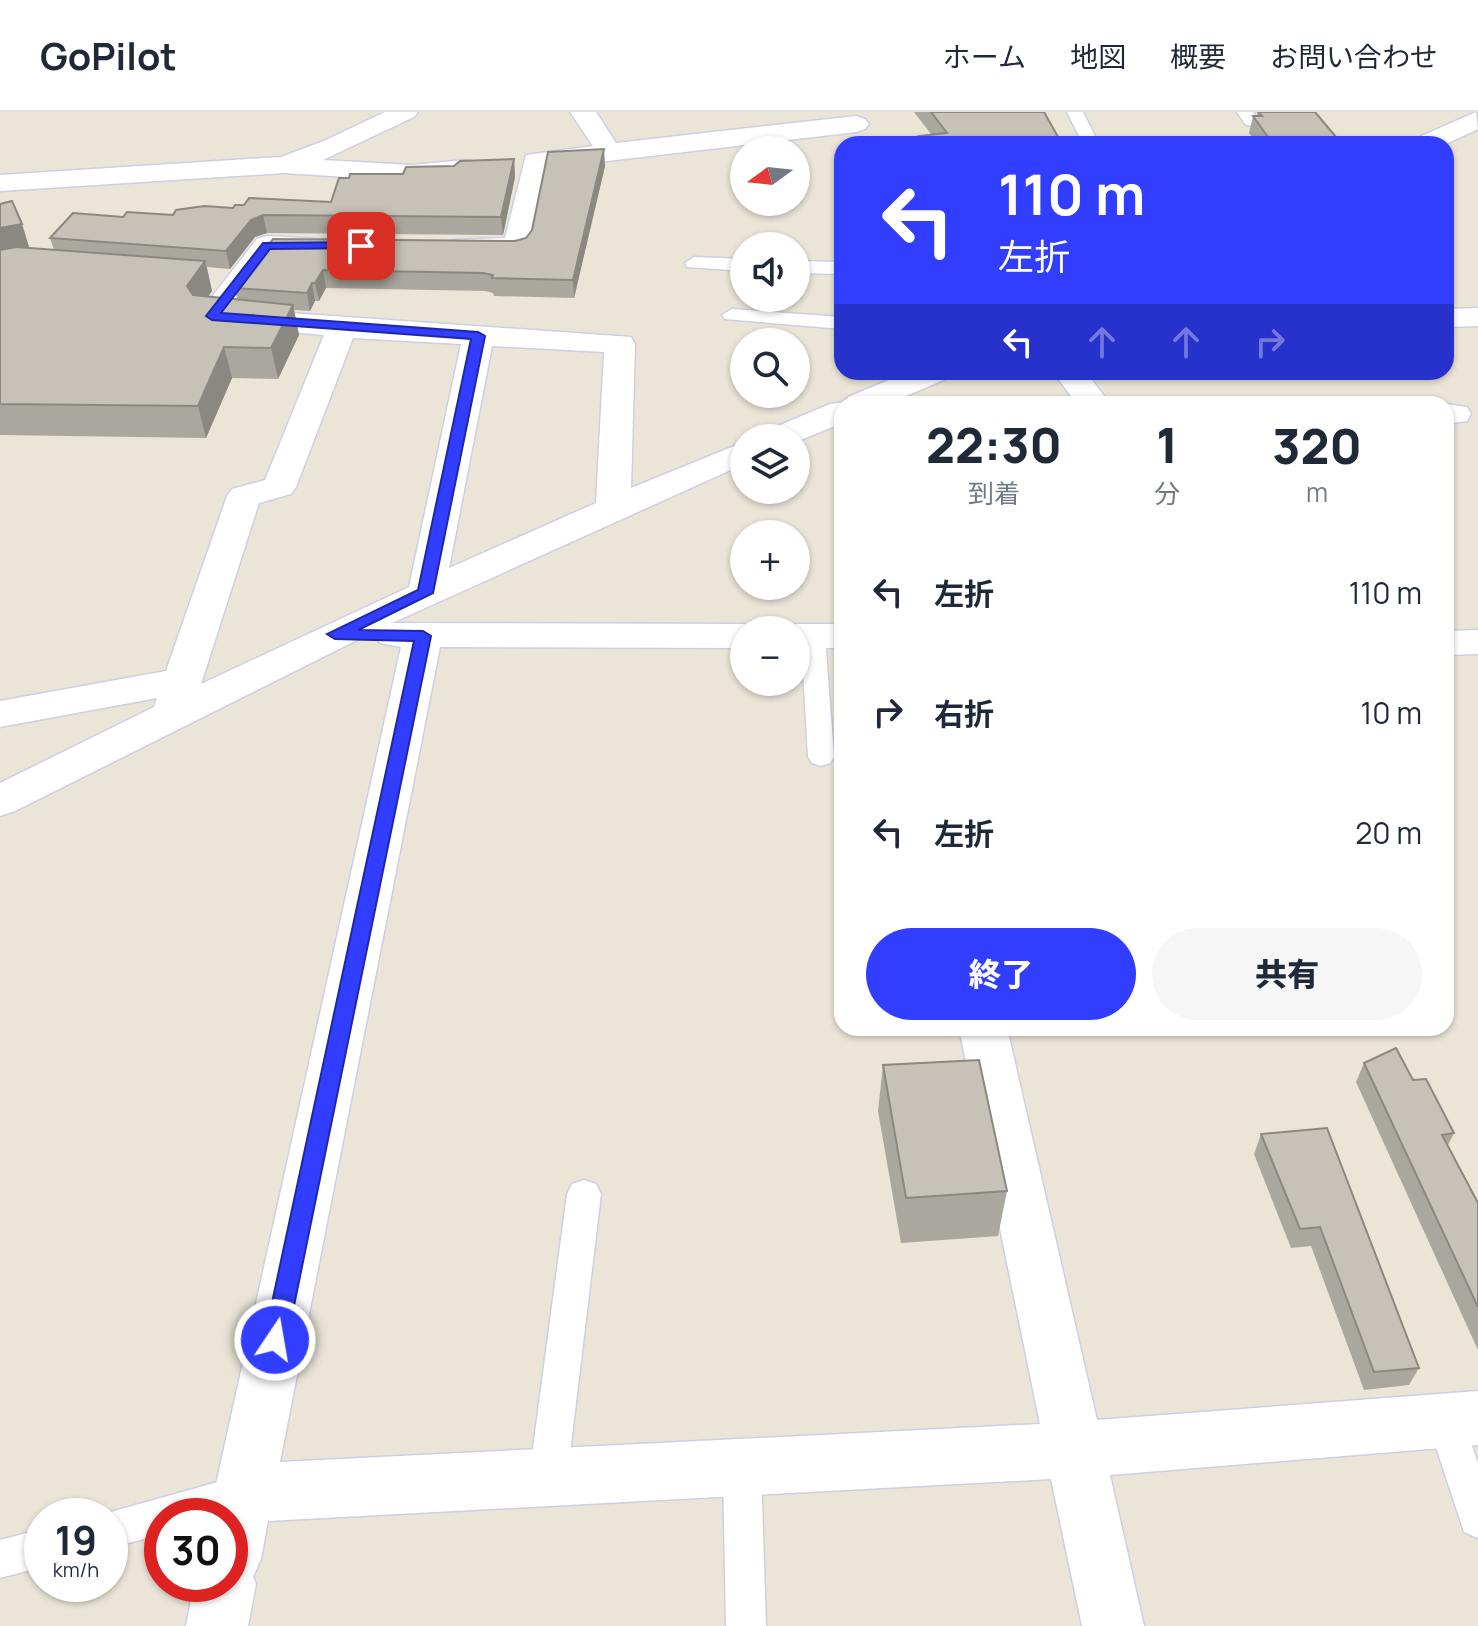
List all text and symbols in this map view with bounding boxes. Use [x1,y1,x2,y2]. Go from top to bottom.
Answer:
text: GoPilot [40,29,177,81]
text: ホーム [943,37,1026,75]
text: 地図 [1070,37,1126,75]
text: 概要 [1170,37,1226,75]
text: お問い合わせ [1270,37,1438,75]
north arrow [730,136,810,216]
map controls [730,136,810,696]
text: 110 m [998,155,1145,232]
icon: left [866,168,970,272]
pin [327,212,395,280]
icon: arrive [339,224,383,268]
button: sound [730,232,810,312]
text: 左折 [998,232,1070,281]
icon: left [996,320,1040,364]
icon: ahead [1080,320,1124,364]
icon: ahead [1164,320,1208,364]
icon: right [1248,320,1292,364]
button: search [730,328,810,408]
text: 22:30 [926,412,1062,477]
text: 1 [1156,412,1178,477]
text: 320 [1272,413,1362,478]
button: layers [730,424,810,504]
text: m [1306,474,1328,510]
text: 到着 [968,475,1020,511]
text: 分 [1154,475,1180,511]
button: + [730,520,810,600]
icon: left [866,570,910,614]
text: 110 m [1349,572,1422,613]
text: 左折 [934,573,994,614]
button: − [730,616,810,696]
icon: right [866,690,910,734]
text: 10 m [1361,692,1422,733]
text: 右折 [934,693,994,734]
icon: left [866,810,910,854]
text: 20 m [1355,812,1422,853]
text: 左折 [934,813,994,854]
button: 終了 [866,928,1136,1020]
button: 共有 [1152,928,1422,1020]
position arrow [233,1298,317,1382]
speed limit sign: 30 [144,1498,248,1602]
text: 19 [55,1512,97,1567]
text: km/h [53,1556,99,1583]

